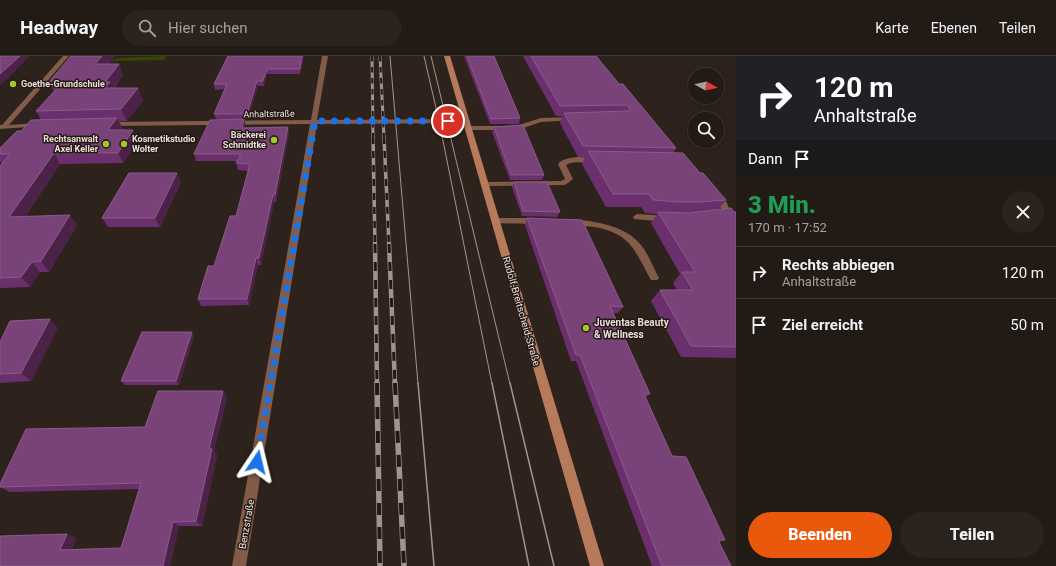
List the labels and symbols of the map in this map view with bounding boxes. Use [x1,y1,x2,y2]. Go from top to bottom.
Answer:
north arrow [688,68,724,104]
marker: Goethe-Grundschule [8,79,18,89]
place label: Goethe-Grundschule [21,79,105,89]
pin [431,104,465,138]
street label: Anhaltstraße [243,109,295,119]
place label: Bäckerei Schmidtke [223,130,266,150]
place label: Rechtsanwalt Axel Keller [43,134,99,154]
place label: Kosmetikstudio Wolter [132,134,195,154]
marker: Bäckerei Schmidtke [269,135,279,145]
marker: Rechtsanwalt Axel Keller [101,139,111,149]
marker: Kosmetikstudio Wolter [119,139,129,149]
street label: Rudolf-Breitscheid-Straße [501,255,542,367]
place label: Juventas Beauty & Wellness [594,317,670,340]
marker: Juventas Beauty & Wellness [581,323,591,333]
position arrow [236,441,278,483]
street label: Benzstraße [237,498,256,550]

